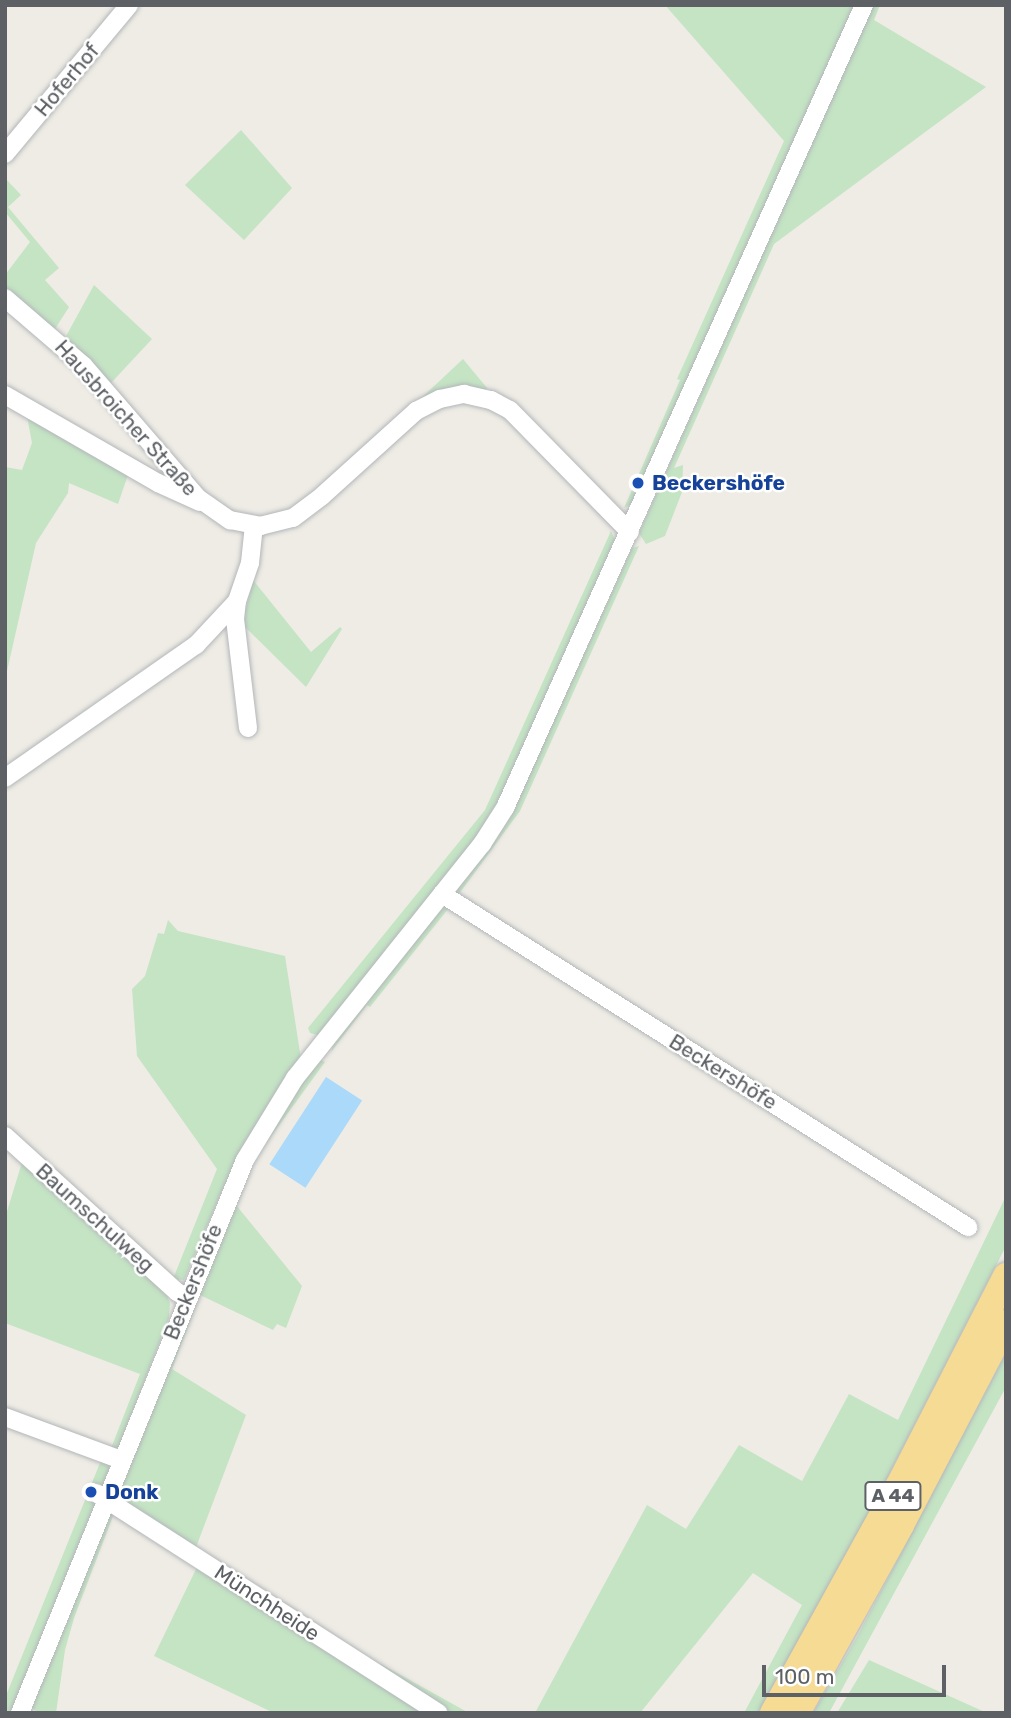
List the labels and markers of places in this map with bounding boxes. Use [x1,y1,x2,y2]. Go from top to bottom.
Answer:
place label: Beckershöfe [652,470,785,496]
marker: Beckershöfe [630,475,646,491]
place label: Donk [105,1479,159,1505]
marker: Donk [83,1484,99,1500]

